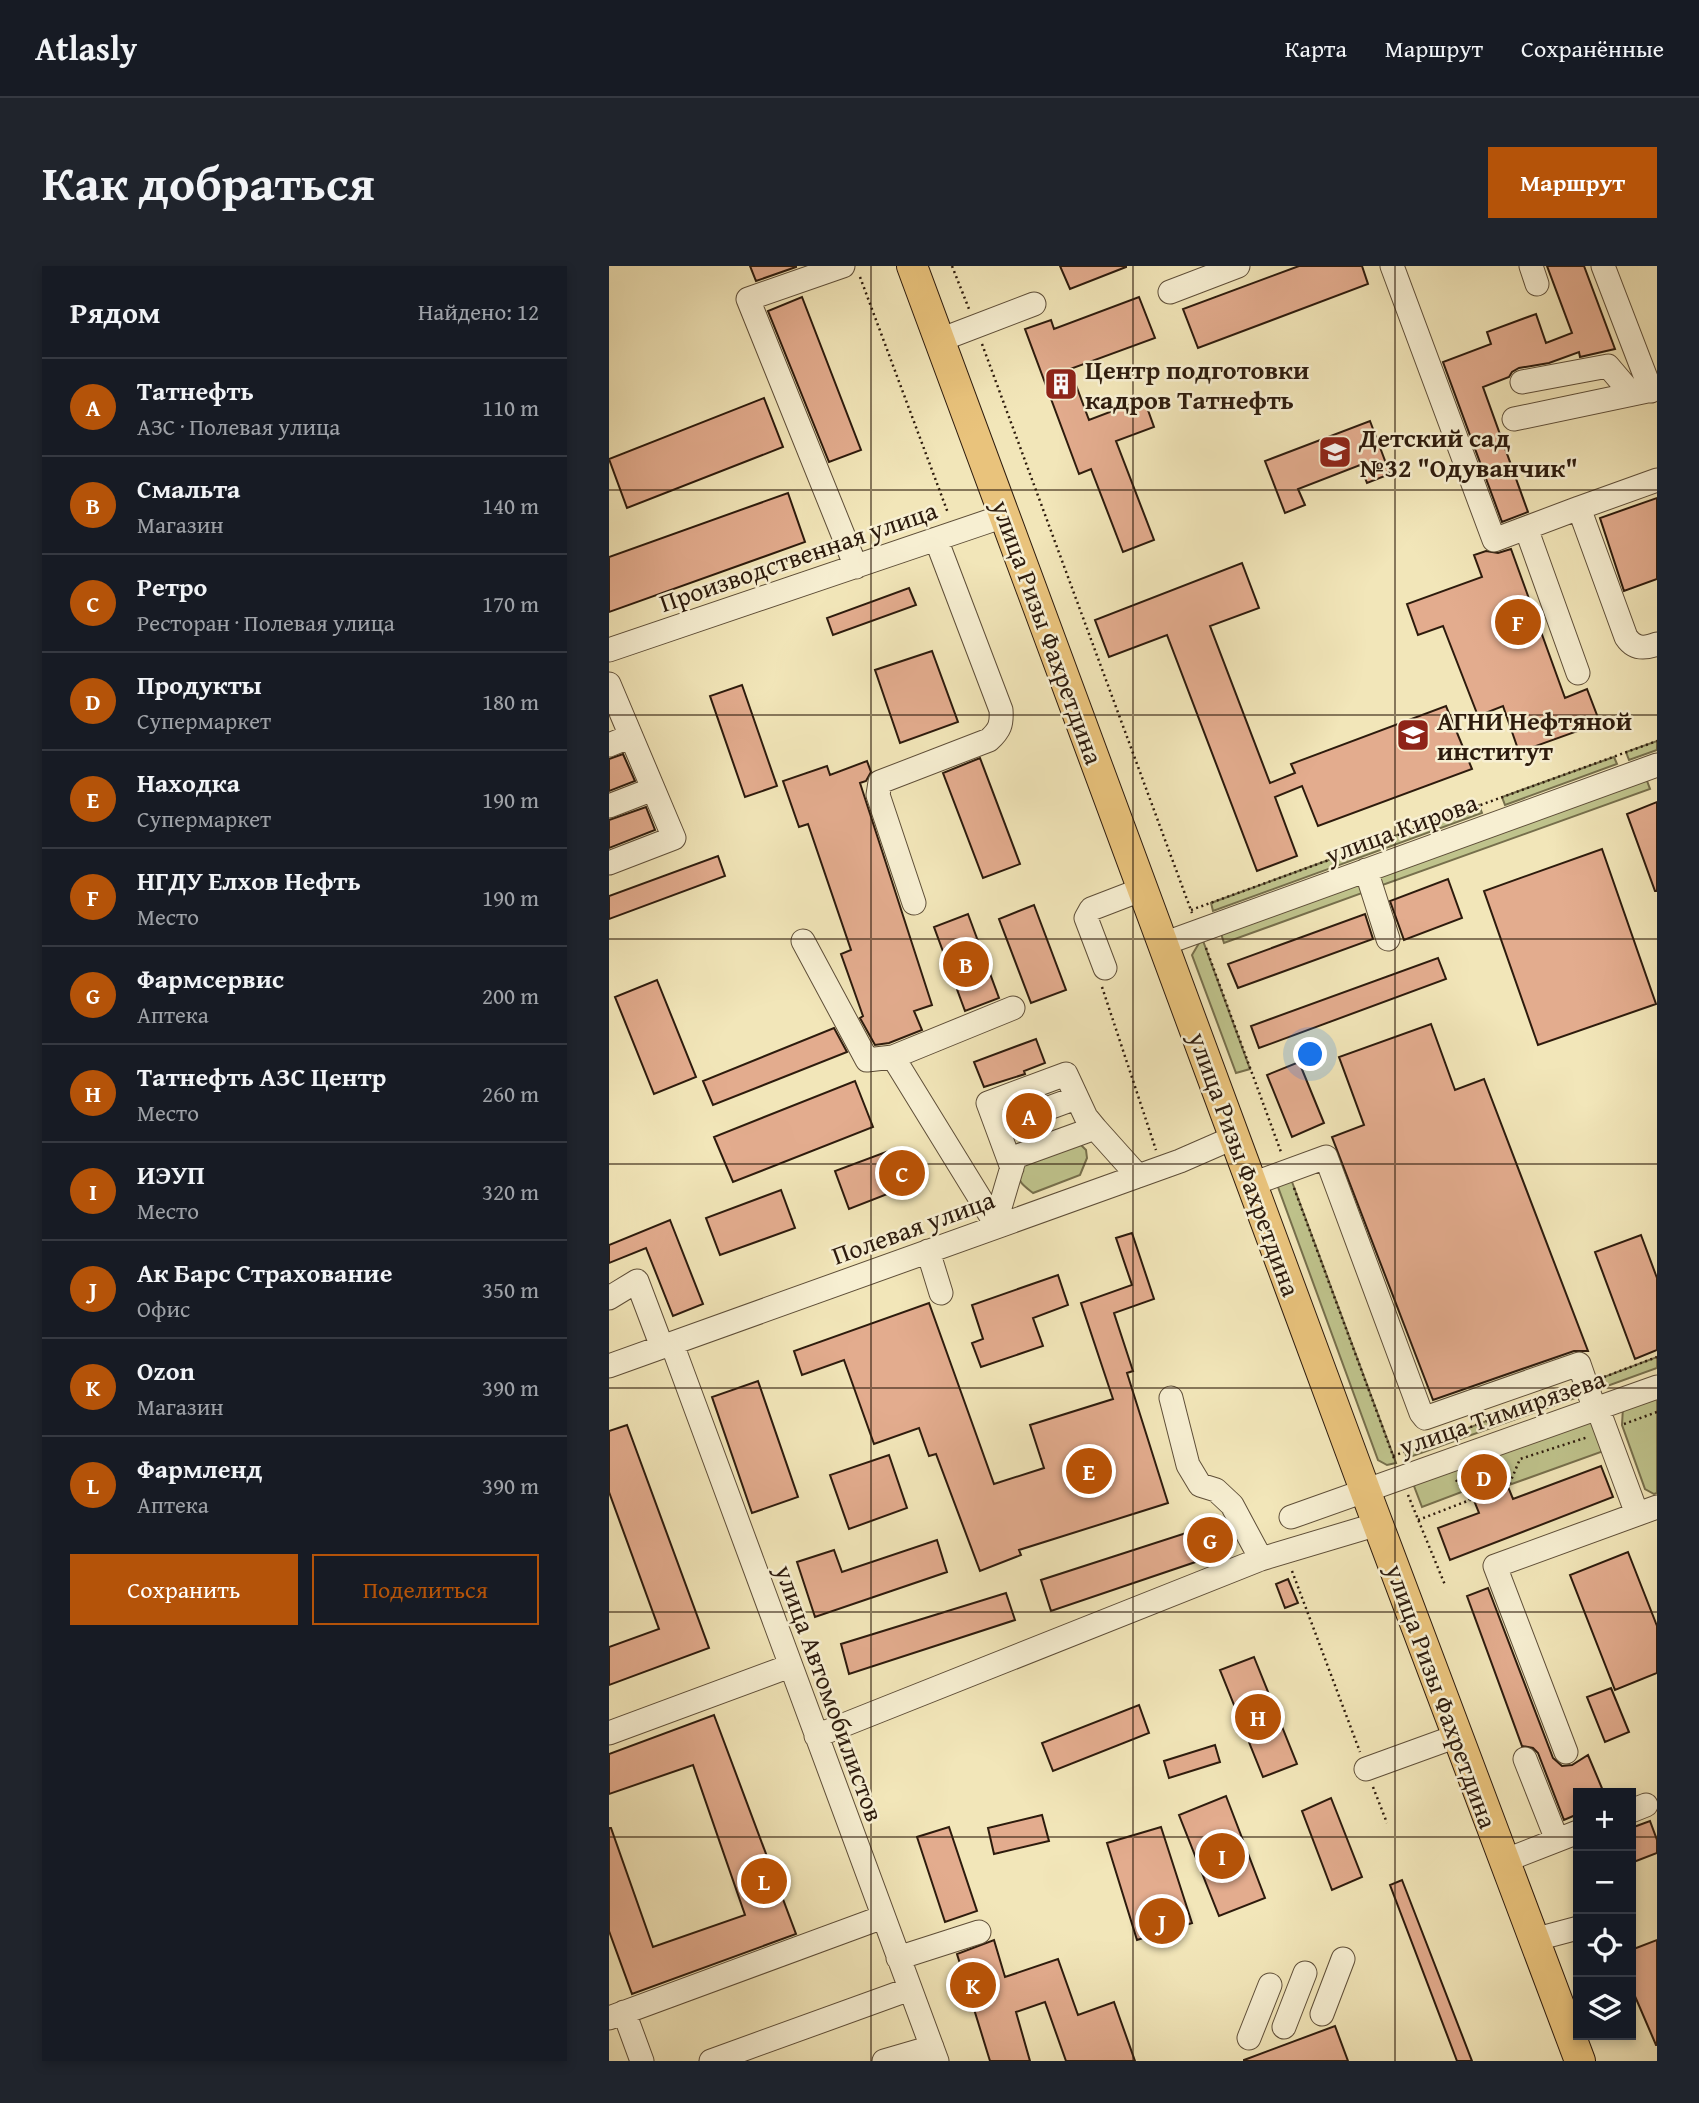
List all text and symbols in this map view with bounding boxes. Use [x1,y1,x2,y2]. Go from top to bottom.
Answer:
text: Atlasly [35,24,137,72]
text: Карта [1285,31,1347,66]
text: Маршрут [1385,31,1483,66]
text: Сохранённые [1521,31,1664,66]
text: Как добраться [42,146,375,218]
button: Маршрут [1488,147,1657,218]
text: Рядом [70,290,161,334]
text: Найдено: 12 [418,295,539,328]
place label: Центр подготовки кадров Татнефть [1085,350,1309,419]
building icon: Центр подготовки кадров Татнефть [1042,365,1080,403]
text: Татнефть [137,371,254,410]
text: A [86,391,100,424]
text: 110 m [482,391,539,424]
text: АЗС · Полевая улица [137,410,340,443]
place label: Детский сад №32 "Одуванчик" [1358,418,1578,487]
school or university icon: Детский сад №32 "Одуванчик" [1316,433,1354,471]
text: Смальта [137,469,240,508]
text: B [86,489,100,522]
text: 140 m [482,489,539,522]
street label: Производственная улица [654,490,943,622]
street label: улица Ризы Фахретдина [982,493,1114,770]
text: Магазин [137,508,224,541]
text: Ретро [137,567,207,606]
text: C [86,587,100,620]
text: 170 m [482,587,539,620]
pin: F [1495,596,1541,648]
text: Ресторан · Полевая улица [137,606,395,639]
text: Продукты [137,665,262,704]
text: D [86,685,100,718]
text: 180 m [482,685,539,718]
place label: АГНИ Нефтяной институт [1437,701,1632,770]
text: Супермаркет [137,704,271,737]
school or university icon: АГНИ Нефтяной институт [1394,716,1432,754]
text: Находка [137,763,240,802]
street label: улица Кирова [1318,782,1483,874]
text: E [87,783,99,816]
text: 190 m [482,783,539,816]
text: Супермаркет [137,802,271,835]
text: НГДУ Елхов Нефть [137,861,361,900]
text: F [87,881,99,914]
text: 190 m [482,881,539,914]
text: Место [137,900,199,933]
pin: B [943,938,989,990]
text: Фармсервис [137,959,284,998]
text: G [86,979,100,1012]
text: 200 m [482,979,539,1012]
text: Аптека [137,998,209,1031]
street label: улица Ризы Фахретдина [1179,1025,1311,1302]
your location [1293,1037,1327,1071]
text: Татнефть АЗС Центр [137,1057,386,1096]
text: H [85,1077,101,1110]
text: 260 m [482,1077,539,1110]
pin: A [1006,1090,1052,1142]
text: Место [137,1096,199,1129]
pin: C [879,1147,925,1199]
text: ИЭУП [137,1155,205,1194]
text: I [89,1175,97,1208]
text: 320 m [482,1175,539,1208]
street label: Полевая улица [826,1179,1000,1275]
text: Место [137,1194,199,1227]
text: Ак Барс Страхование [137,1253,392,1292]
text: J [89,1273,97,1306]
text: 350 m [482,1273,539,1306]
text: Офис [137,1292,190,1325]
text: Ozon [137,1351,195,1390]
street label: улица Тимирязева [1393,1358,1611,1466]
text: K [86,1371,100,1404]
text: 390 m [482,1371,539,1404]
text: Магазин [137,1390,224,1423]
pin: E [1066,1445,1112,1497]
text: Фармленд [137,1449,262,1488]
pin: D [1461,1451,1507,1503]
text: L [87,1469,99,1502]
text: 390 m [482,1469,539,1502]
text: Аптека [137,1488,209,1521]
pin: G [1187,1514,1233,1566]
button: Сохранить [70,1554,298,1625]
button: Поделиться [312,1554,539,1625]
street label: улица Ризы Фахретдина [1376,1557,1508,1834]
street label: улица Автомобилистов [765,1558,895,1827]
pin: H [1235,1691,1281,1743]
map controls [1573,1788,1636,2040]
button: + [1573,1788,1636,1851]
pin: I [1199,1830,1245,1882]
button: − [1573,1851,1636,1914]
pin: L [741,1855,787,1907]
pin: J [1139,1895,1185,1947]
button: locate [1573,1914,1636,1977]
pin: K [950,1959,996,2011]
button: layers [1573,1977,1636,2040]

